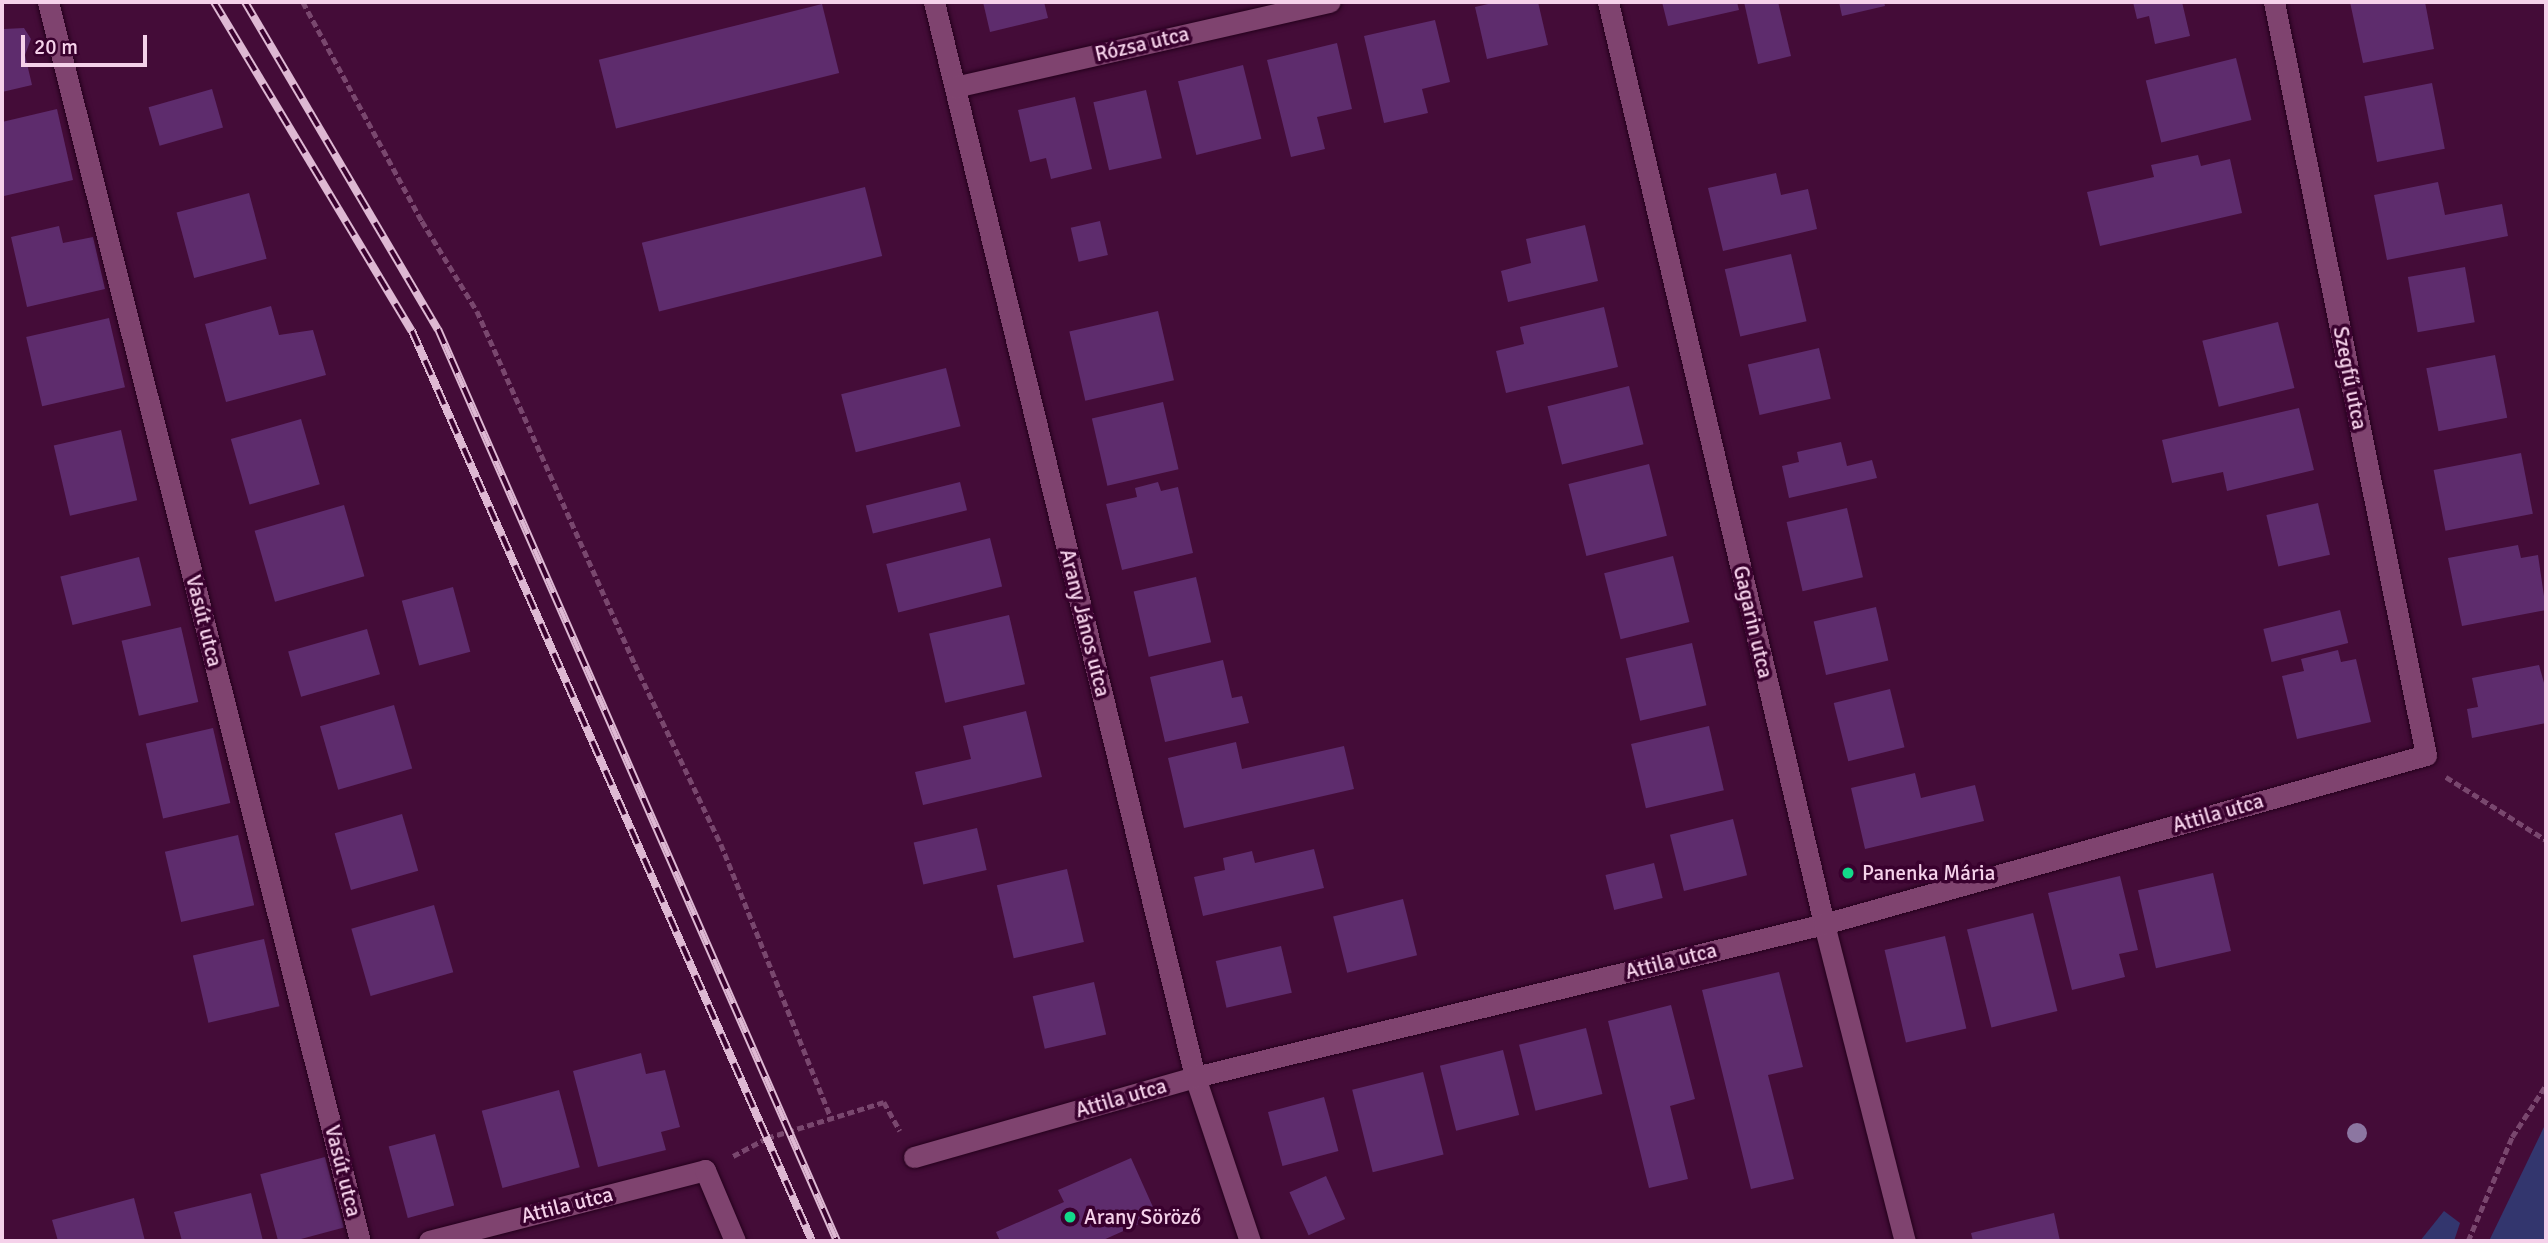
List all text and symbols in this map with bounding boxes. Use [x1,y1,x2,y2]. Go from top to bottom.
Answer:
scale bar [24,21,150,65]
street label: Rózsa utca [1092,21,1192,67]
text: 20 m [34,34,78,60]
street label: Szegfű utca [2328,324,2372,432]
street label: Arany János utca [1054,546,1116,700]
street label: Gagarin utca [1728,563,1778,681]
street label: Vasút utca [180,572,228,670]
street label: Attila utca [2169,788,2267,838]
place label: Panenka Mária [1862,860,1995,886]
marker: Panenka Mária [1840,865,1856,881]
street label: Attila utca [1623,937,1719,985]
street label: Attila utca [1072,1073,1170,1123]
street label: Vasút utca [319,1122,367,1220]
street label: Attila utca [519,1181,615,1229]
place label: Arany Söröző [1084,1204,1201,1230]
marker: Arany Söröző [1062,1209,1078,1225]

